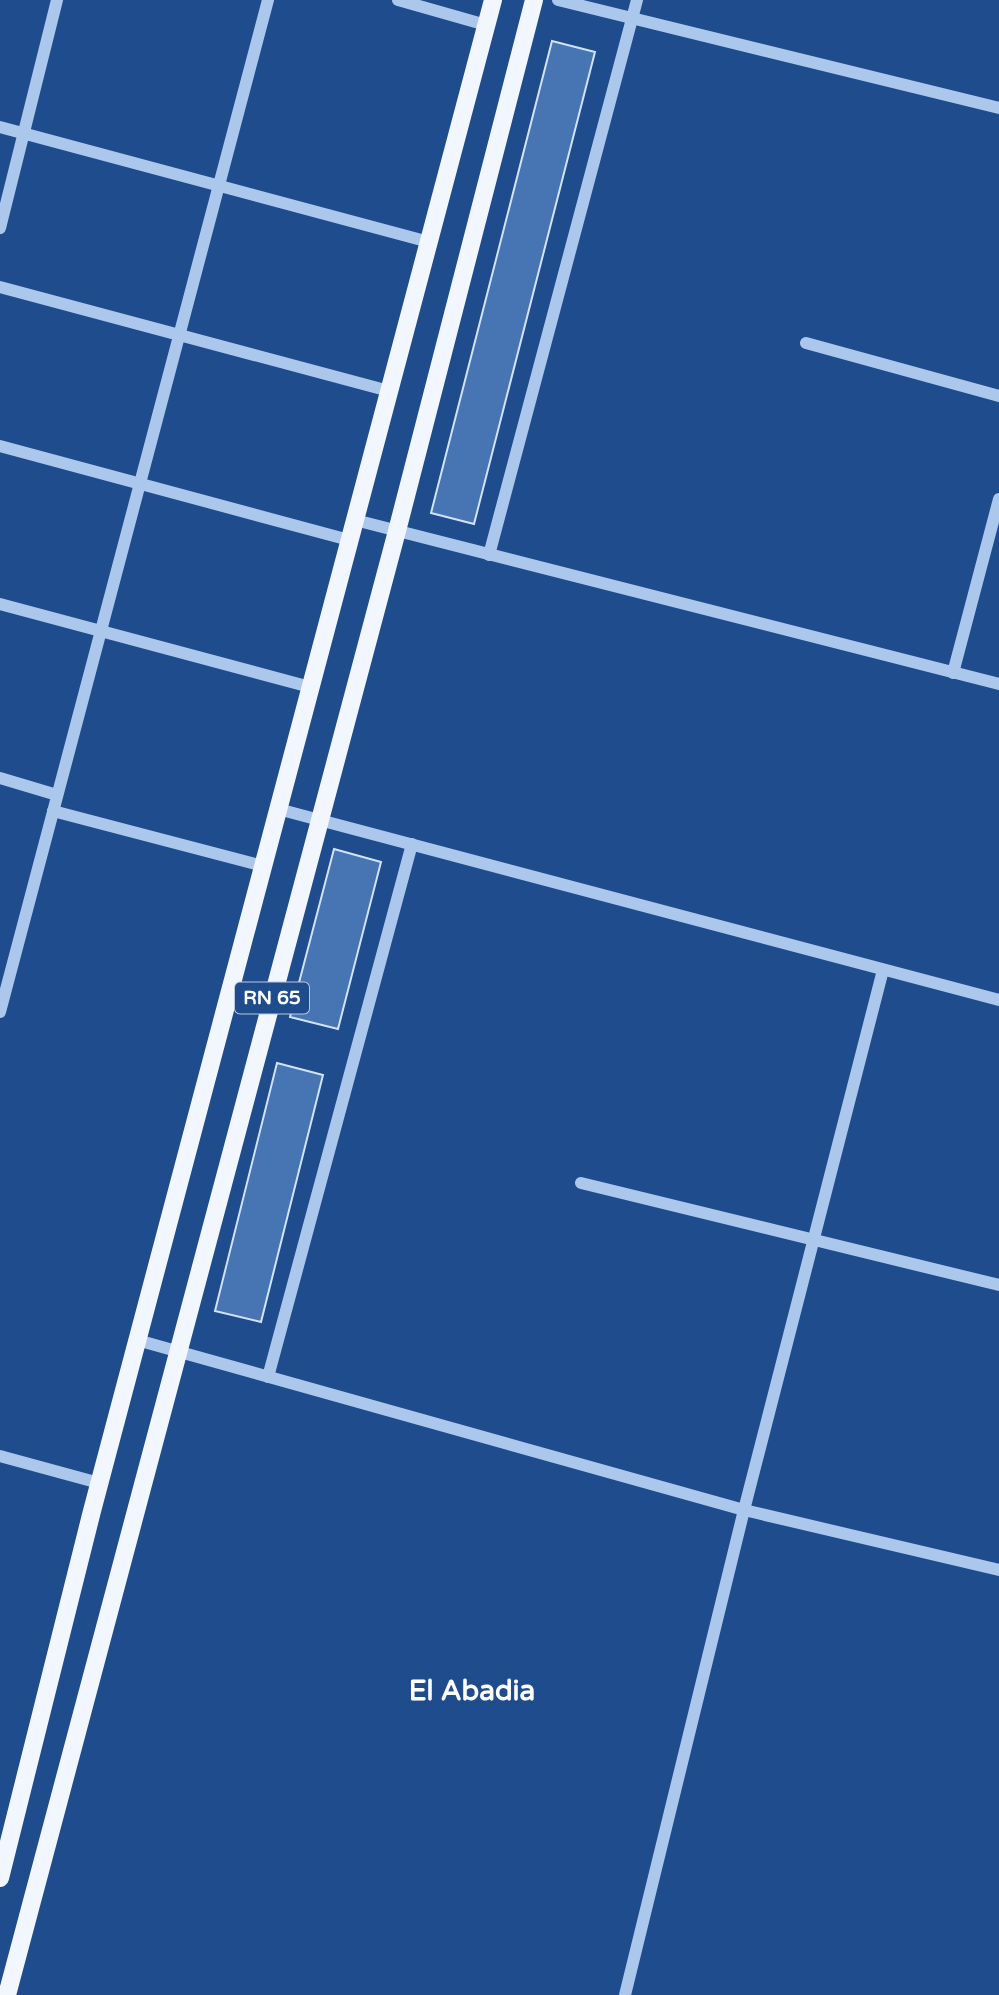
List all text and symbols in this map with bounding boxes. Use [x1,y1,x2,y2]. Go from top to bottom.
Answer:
road number: RN 65 [235,982,309,1014]
district label: El Abadia [409,1674,535,1708]

